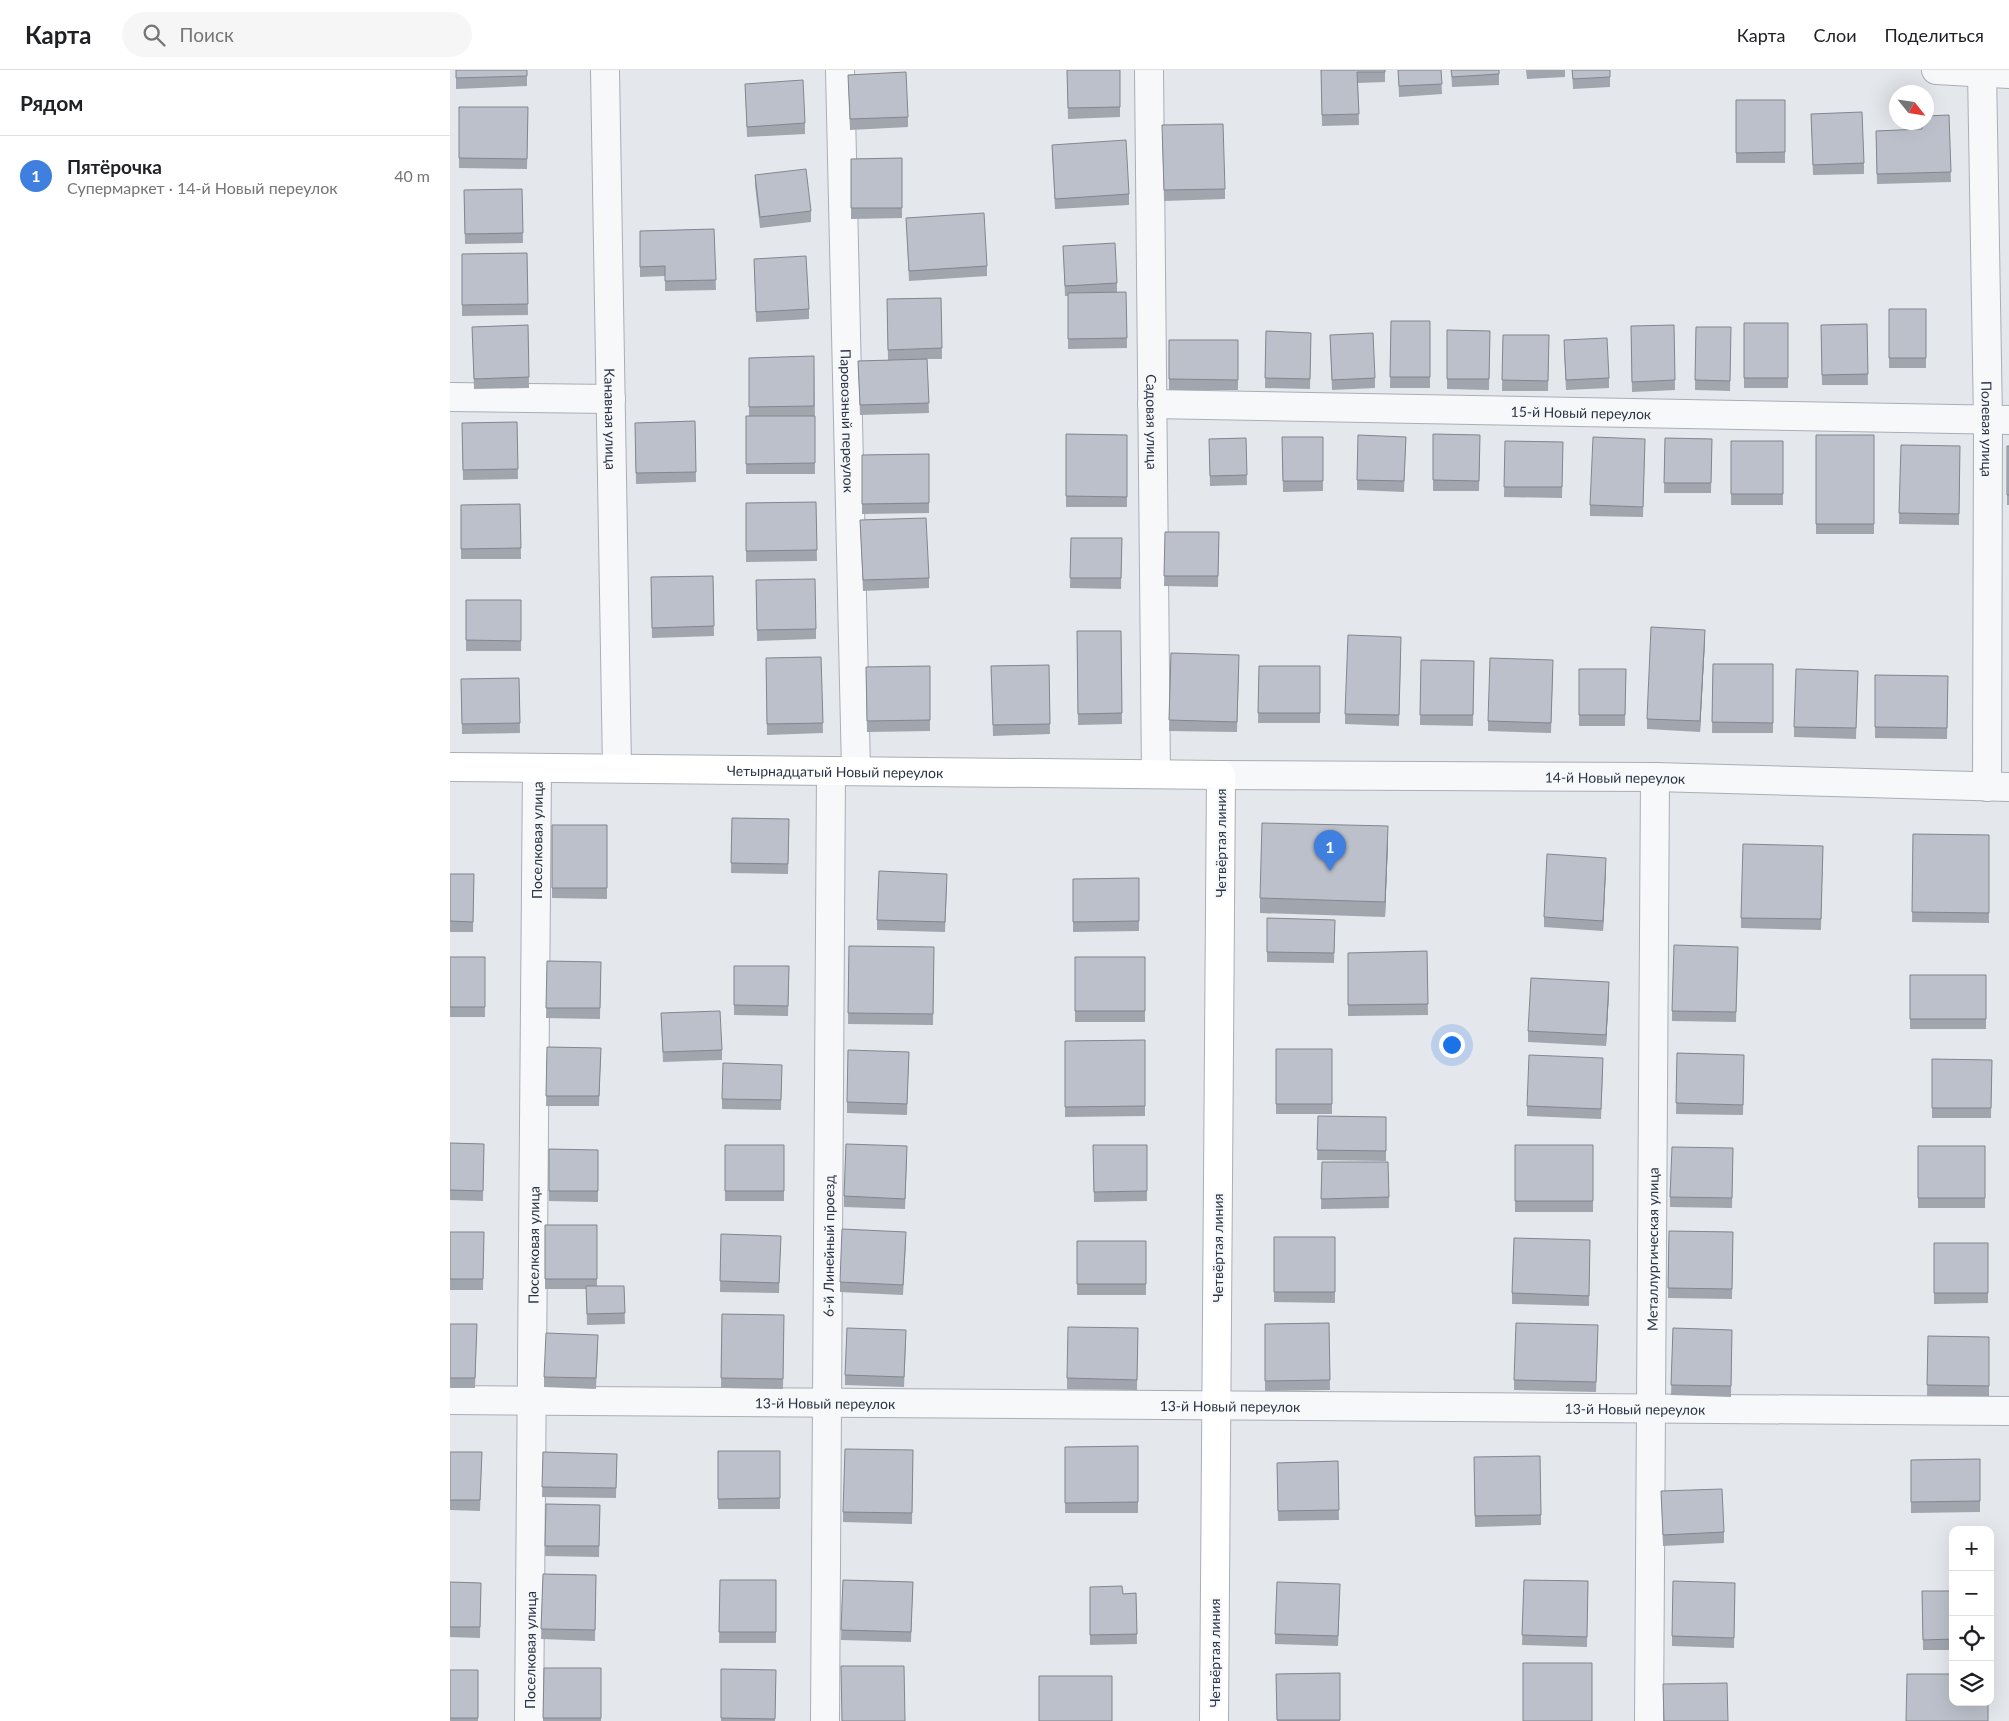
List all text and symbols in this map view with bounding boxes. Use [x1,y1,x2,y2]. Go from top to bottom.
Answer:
search box [122,12,472,57]
text: Карта [25,20,92,49]
icon: search [140,21,168,49]
text: Поиск [180,23,234,46]
text: Карта [1737,24,1785,46]
text: Слои [1813,24,1857,46]
text: Поделиться [1885,24,1984,46]
north arrow [1889,85,1934,130]
text: Рядом [20,90,83,115]
text: Пятёрочка [67,155,162,178]
text: 1 [31,166,41,185]
text: 40 m [394,166,430,185]
text: Супермаркет · 14-й Новый переулок [67,178,338,197]
street label: Паровозный переулок [838,349,858,494]
street label: Канавная улица [602,368,620,470]
street label: Садовая улица [1144,374,1161,470]
street label: Полевая улица [1979,381,1997,477]
street label: 15-й Новый переулок [1510,402,1652,422]
street label: Четырнадцатый Новый переулок [727,761,944,781]
street label: 14-й Новый переулок [1545,768,1686,786]
street label: Поселковая улица [527,781,545,899]
street label: Четвёртая линия [1212,789,1229,897]
pin: 1 [1314,830,1346,871]
your location [1439,1032,1465,1058]
street label: Металлургическая улица [1643,1167,1661,1331]
street label: 6-й Линейный проезд [819,1175,837,1317]
street label: Поселковая улица [524,1186,542,1304]
street label: Четвёртая линия [1209,1194,1226,1302]
street label: 13-й Новый переулок [755,1394,896,1412]
street label: 13-й Новый переулок [1160,1397,1301,1415]
street label: 13-й Новый переулок [1565,1399,1706,1417]
map controls [1949,1526,1994,1706]
button: + [1949,1526,1994,1571]
button: − [1949,1571,1994,1616]
street label: Поселковая улица [521,1591,539,1709]
street label: Четвёртая линия [1206,1599,1223,1707]
button: locate [1949,1616,1994,1661]
button: layers [1949,1661,1994,1706]

